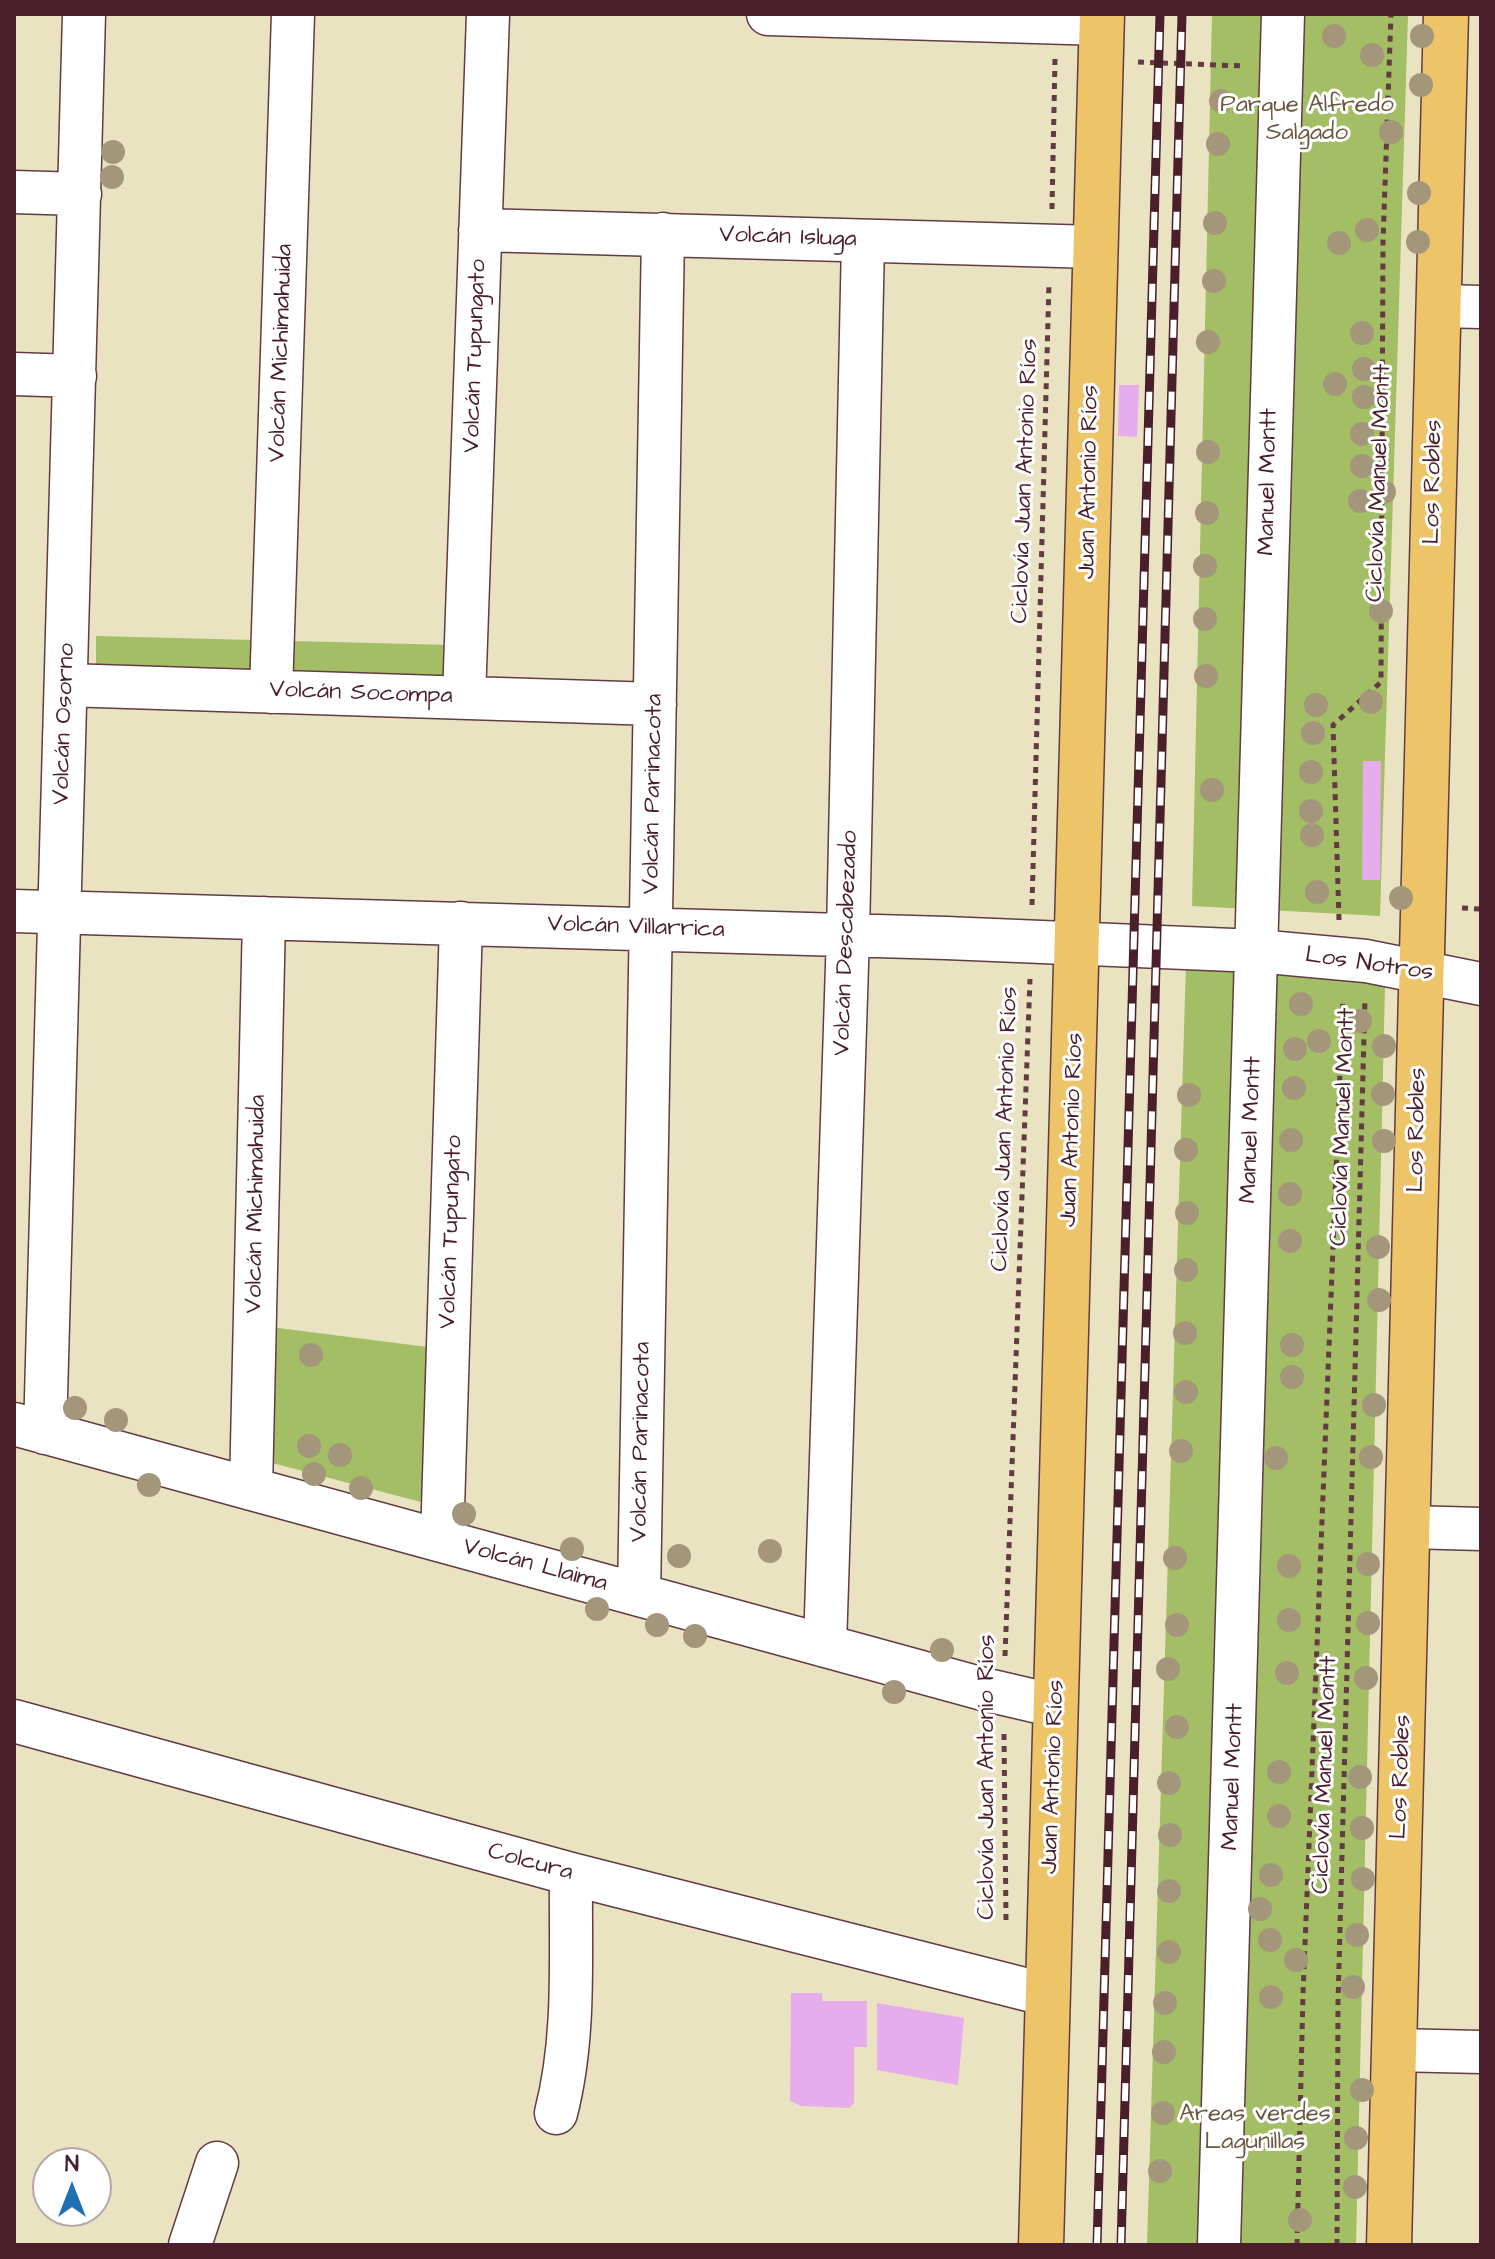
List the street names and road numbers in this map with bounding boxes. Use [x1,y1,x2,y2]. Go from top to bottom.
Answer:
street label: Volcán Isluga [719,221,857,255]
street label: Volcán Michimahuida [264,243,300,463]
street label: Volcán Tupungato [458,259,494,453]
street label: Ciclovía Juan Antonio Ríos [1007,338,1045,624]
street label: Ciclovía Manuel Montt [1361,363,1399,603]
street label: Juan Antonio Ríos [1074,385,1106,579]
street label: Manuel Montt [1253,408,1285,556]
street label: Los Robles [1419,419,1449,545]
street label: Volcán Osorno [48,643,82,805]
street label: Volcán Socompa [269,676,453,712]
street label: Volcán Parinacota [638,693,670,895]
street label: Volcán Descabezado [829,830,865,1056]
street label: Volcán Villarrica [547,911,725,945]
street label: Los Notros [1303,942,1435,988]
street label: Ciclovía Juan Antonio Ríos [987,986,1025,1272]
street label: Ciclovía Manuel Montt [1325,1007,1363,1247]
street label: Juan Antonio Ríos [1055,1032,1091,1228]
street label: Manuel Montt [1235,1056,1269,1204]
street label: Los Robles [1403,1067,1433,1193]
street label: Volcán Michimahuida [241,1094,273,1314]
street label: Volcán Tupungato [434,1135,470,1329]
street label: Volcán Parinacota [626,1341,658,1543]
street label: Volcán Llaima [460,1533,610,1599]
street label: Ciclovía Juan Antonio Ríos [974,1634,1002,1920]
street label: Ciclovía Manuel Montt [1307,1655,1345,1895]
street label: Juan Antonio Ríos [1036,1679,1072,1875]
street label: Manuel Montt [1217,1703,1251,1851]
street label: Los Robles [1385,1714,1419,1840]
street label: Colcura [484,1838,576,1888]

